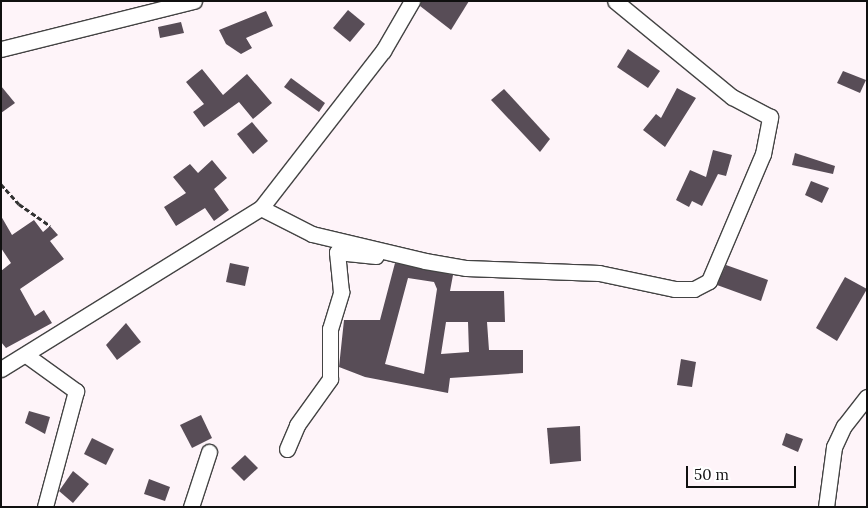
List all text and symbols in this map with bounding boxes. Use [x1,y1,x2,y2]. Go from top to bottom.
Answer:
scale bar [688,456,798,488]
text: 50 m [694,465,729,484]

